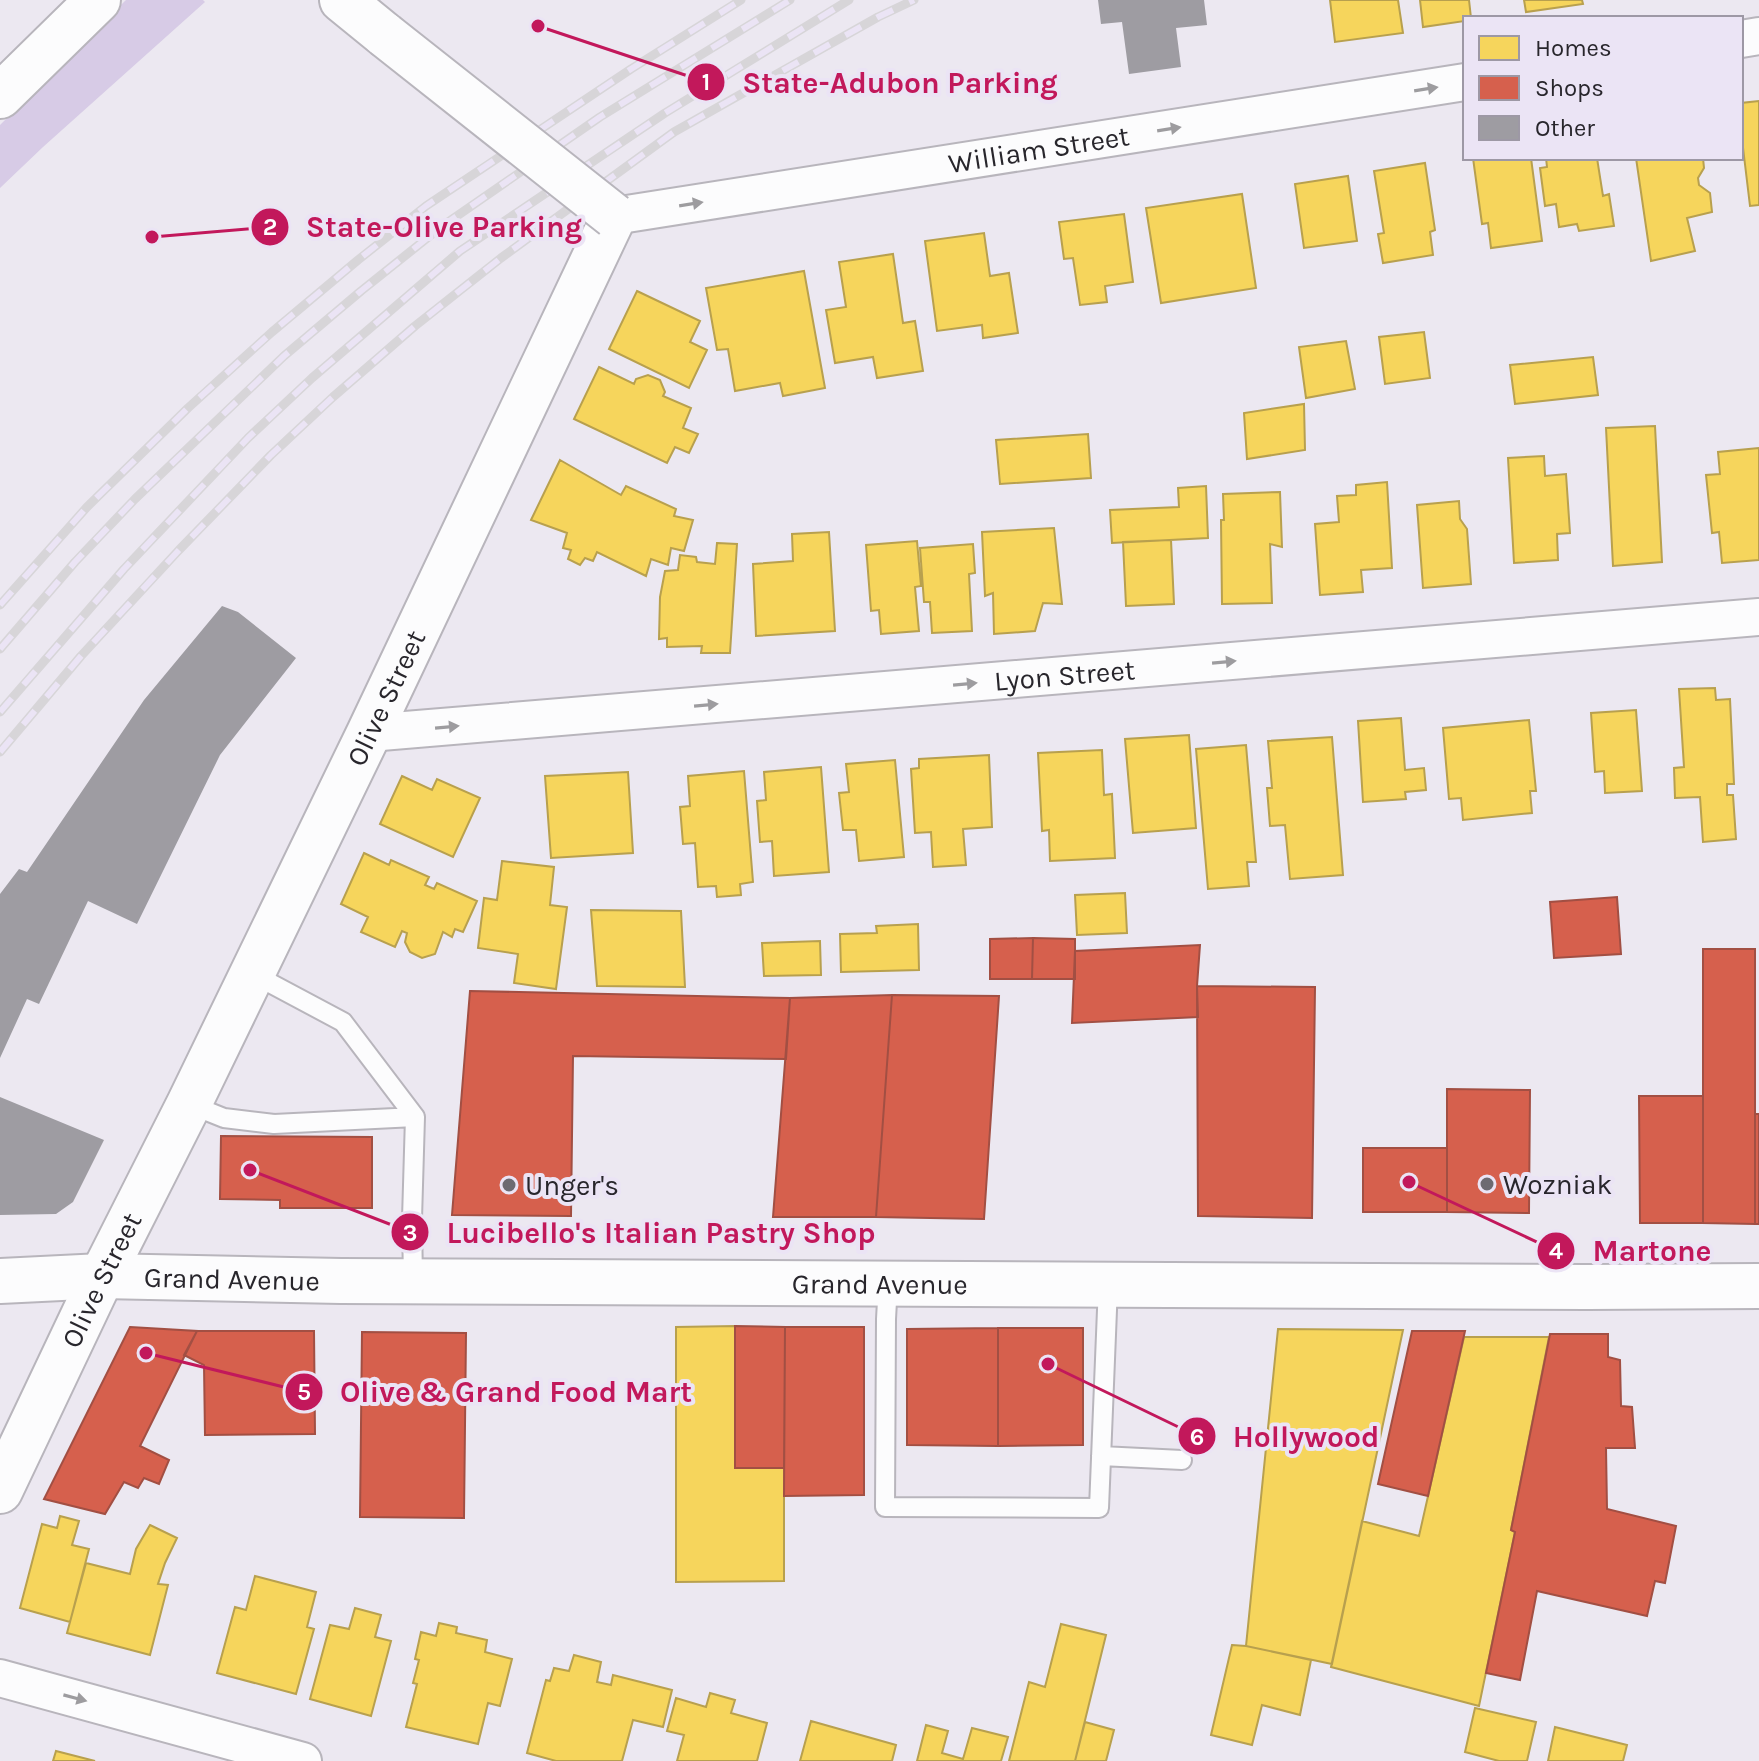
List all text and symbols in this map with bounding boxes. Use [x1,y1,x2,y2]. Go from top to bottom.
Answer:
legend [1463,16,1743,160]
text: Homes [1535,34,1612,62]
callout: State-Adubon Parking [686,55,1074,109]
text: State-Adubon Parking [742,65,1058,101]
text: 1 [702,68,710,96]
text: Shops [1535,74,1604,102]
one-way arrow [1414,82,1439,94]
text: Other [1535,114,1595,142]
street label: William Street [946,119,1132,180]
one-way arrow [1157,122,1182,135]
one-way arrow [679,197,704,210]
callout: State-Olive Parking [250,200,598,254]
text: State-Olive Parking [306,209,582,245]
text: 2 [263,213,277,241]
street label: Olive Street [340,625,432,771]
street label: Lyon Street [993,653,1136,698]
one-way arrow [1212,655,1237,668]
one-way arrow [953,677,978,690]
one-way arrow [694,698,719,711]
one-way arrow [435,720,460,733]
place label: Wozniak [1503,1168,1612,1201]
place label: Unger's [525,1169,619,1202]
marker: Wozniak [1478,1175,1496,1193]
marker: Unger's [500,1176,518,1194]
callout: Lucibello's Italian Pastry Shop [390,1205,891,1259]
street label: Olive Street [54,1207,148,1353]
text: Lucibello's Italian Pastry Shop [446,1215,876,1251]
text: 3 [403,1219,417,1247]
callout: Martone [1536,1224,1727,1278]
text: Martone [1593,1233,1711,1269]
text: 4 [1549,1237,1563,1265]
street label: Grand Avenue [144,1261,320,1298]
street label: Grand Avenue [792,1267,968,1301]
callout: Olive & Grand Food Mart [284,1365,708,1419]
text: Olive & Grand Food Mart [340,1374,692,1410]
text: 5 [297,1378,311,1406]
callout: Hollywood [1177,1409,1395,1463]
text: Hollywood [1233,1419,1379,1455]
text: 6 [1190,1423,1204,1451]
one-way arrow [63,1693,88,1705]

